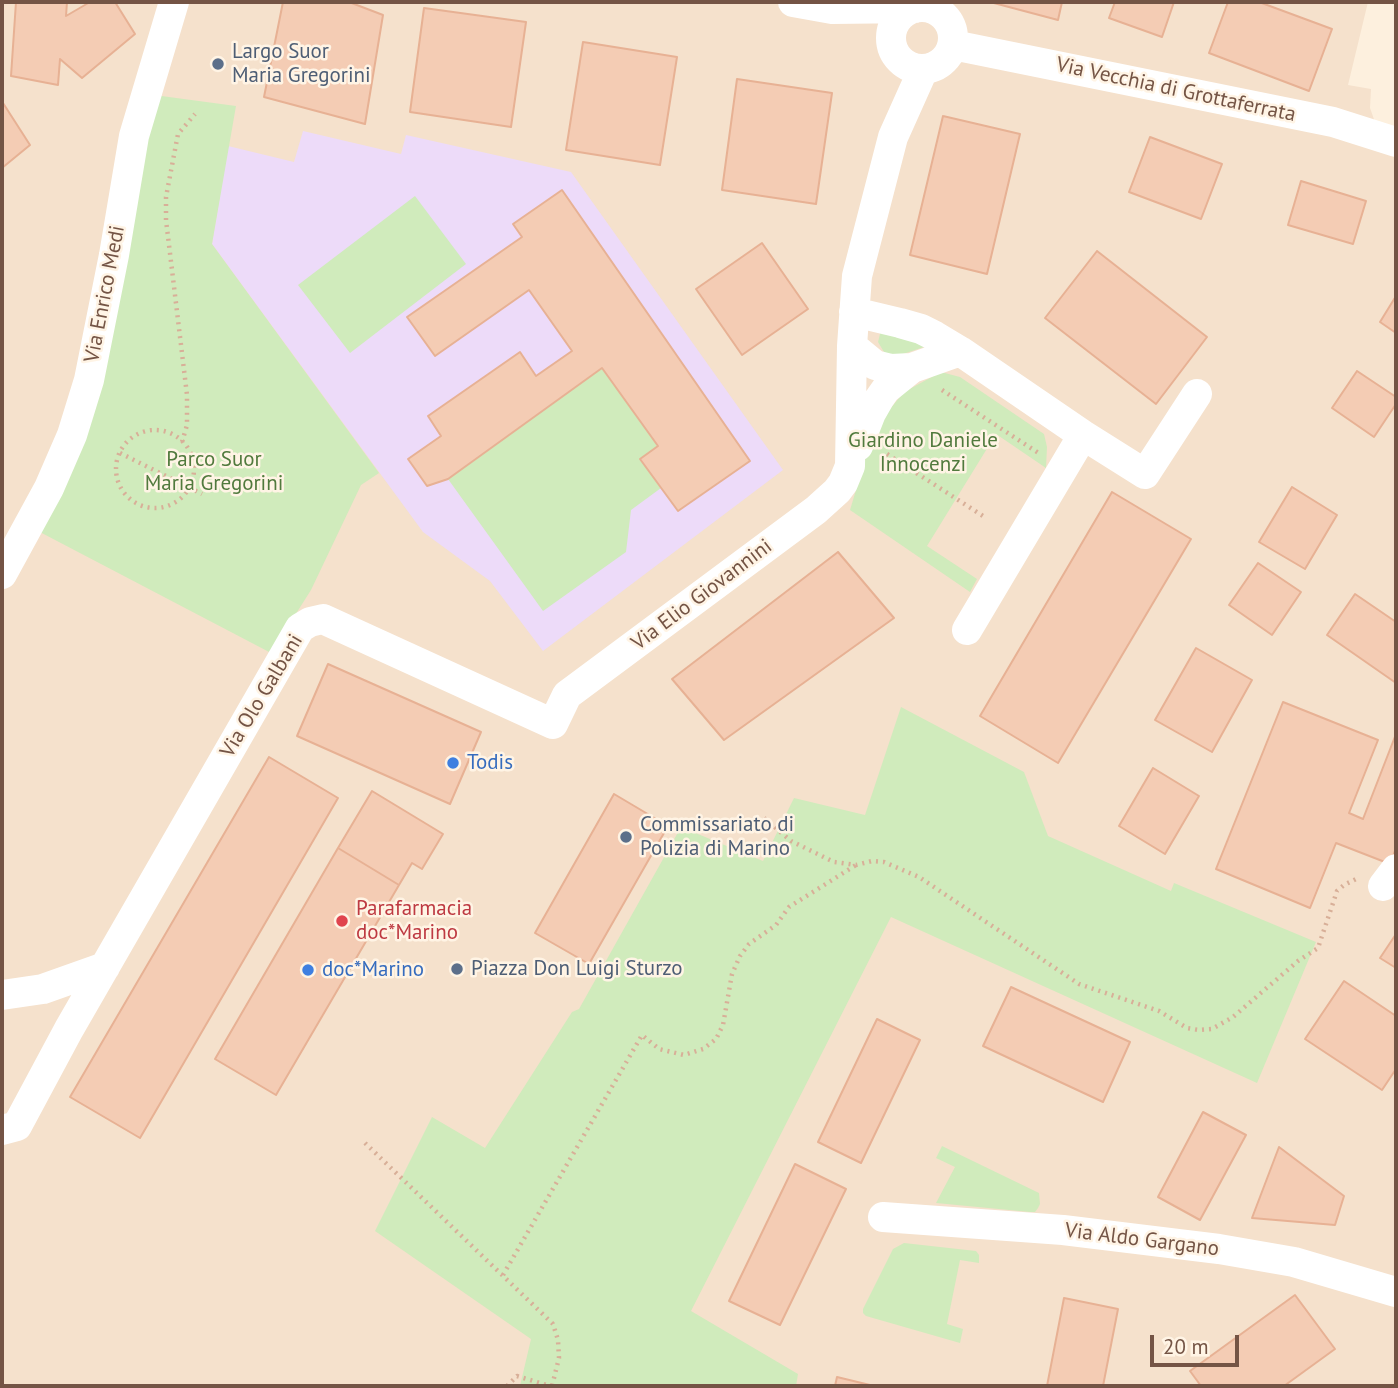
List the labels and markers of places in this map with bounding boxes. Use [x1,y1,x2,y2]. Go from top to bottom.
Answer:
place label: Largo Suor Maria Gregorini [232,39,371,89]
marker: Largo Suor Maria Gregorini [210,56,226,72]
place label: Todis [467,750,513,776]
marker: Todis [445,755,461,771]
place label: Commissariato di Polizia di Marino [640,812,794,862]
marker: Commissariato di Polizia di Marino [618,829,634,845]
place label: Parafarmacia doc*Marino [356,896,472,946]
marker: Parafarmacia doc*Marino [334,913,350,929]
place label: Piazza Don Luigi Sturzo [471,956,683,982]
place label: doc*Marino [322,957,424,983]
marker: Piazza Don Luigi Sturzo [449,961,465,977]
marker: doc*Marino [300,962,316,978]

